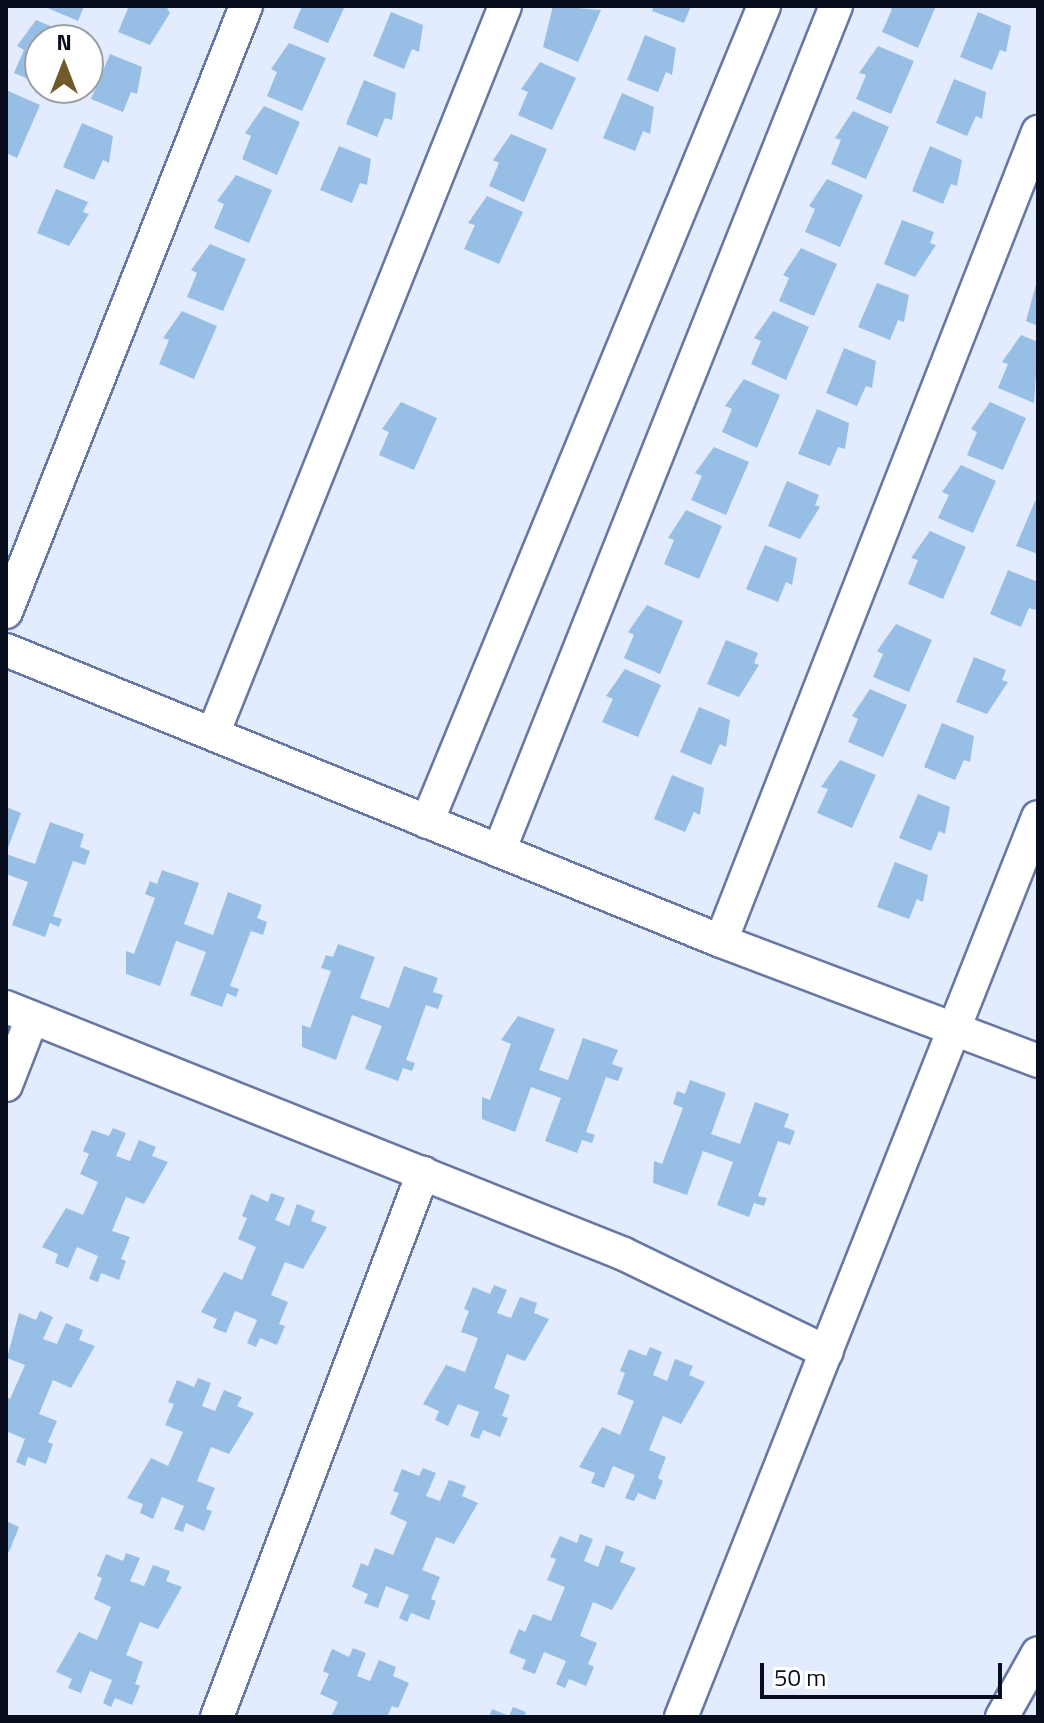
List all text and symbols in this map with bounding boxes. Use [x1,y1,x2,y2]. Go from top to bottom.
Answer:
north arrow [24,24,104,104]
text: N [56,25,72,59]
scale bar [764,1647,1006,1697]
text: 50 m [774,1659,826,1695]

